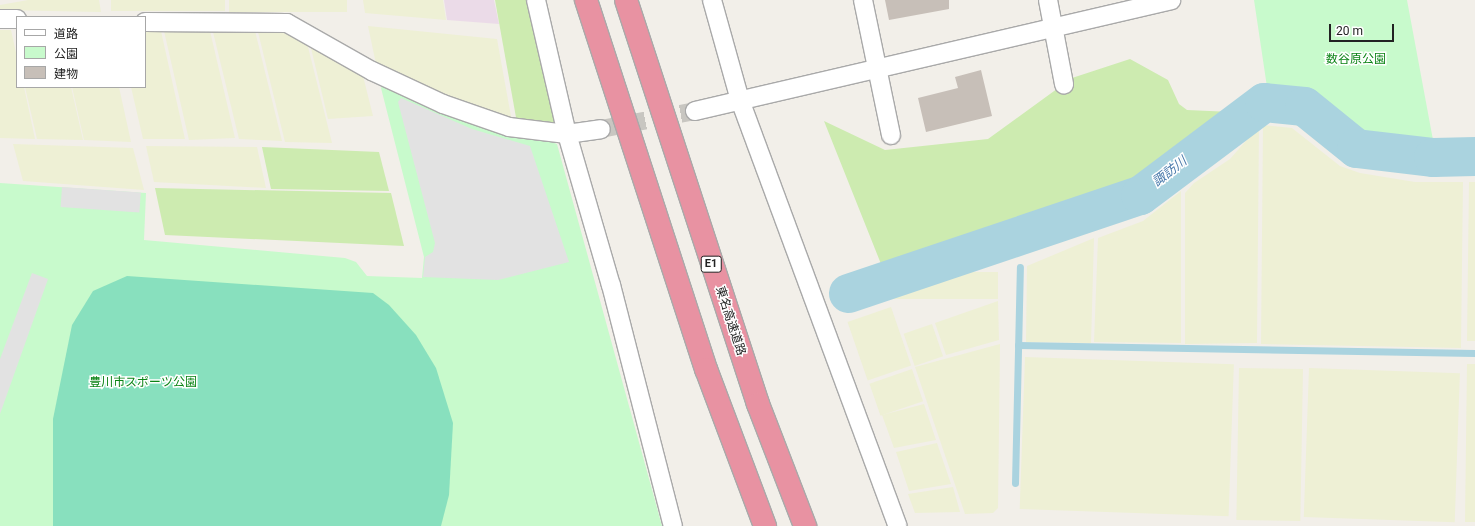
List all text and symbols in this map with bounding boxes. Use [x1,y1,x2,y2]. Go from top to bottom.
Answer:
legend [16,16,146,88]
scale bar [1331,16,1396,42]
text: 20 m [1336,24,1363,38]
text: 道路 [54,27,78,41]
text: 公園 [54,47,78,61]
park label: 数谷原公園 [1326,53,1386,67]
text: 建物 [54,67,78,81]
water label: 諏訪川 [1150,154,1190,190]
road number: E1 [700,255,722,273]
street label: 東名高速道路 [712,285,748,357]
park label: 豊川市スポーツ公園 [89,376,197,390]

